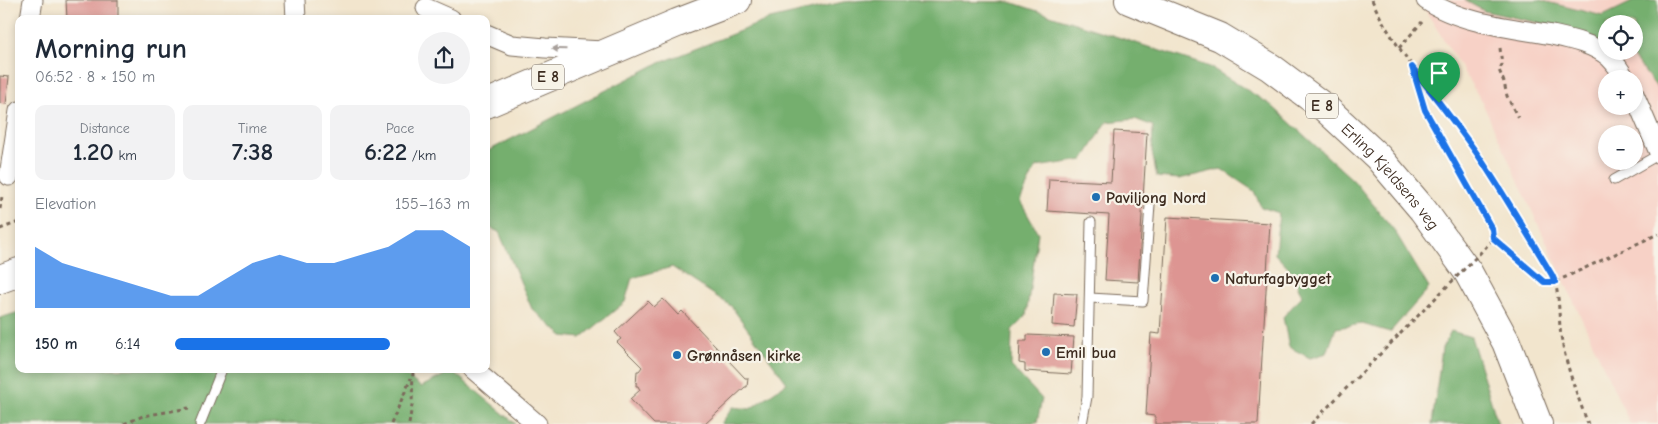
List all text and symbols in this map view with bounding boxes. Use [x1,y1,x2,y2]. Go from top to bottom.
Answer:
map controls [1598,15,1643,170]
button: locate [1598,15,1643,60]
button: share [418,32,470,84]
text: Morning run [35,33,187,65]
one-way arrow [551,45,567,53]
pin [1418,52,1460,103]
icon: arrive [1425,59,1453,87]
road number: E 8 [532,64,564,90]
text: 06:52 · 8 × 150 m [35,68,155,86]
button: + [1598,70,1643,115]
road number: E 8 [1306,94,1338,118]
text: Distance [80,120,130,137]
text: Time [238,120,267,137]
text: Pace [386,120,414,137]
street label: Erling Kjeldsens veg [1338,120,1442,233]
button: − [1598,125,1643,170]
text: 1.20 [73,137,114,166]
text: 7:38 [232,137,273,166]
text: 6:22 [364,137,407,166]
text: km [114,147,137,164]
text: /km [407,147,436,164]
place label: Paviljong Nord [1106,189,1206,207]
marker: Paviljong Nord [1090,191,1102,203]
text: Elevation [35,195,96,213]
text: 155–163 m [395,195,470,213]
place label: Naturfagbygget [1225,270,1332,288]
marker: Naturfagbygget [1209,272,1221,284]
text: 150 m [35,335,77,353]
text: 6:14 [115,335,141,353]
place label: Emil bua [1056,344,1116,362]
marker: Emil bua [1040,346,1052,358]
place label: Grønnåsen kirke [687,347,801,365]
marker: Grønnåsen kirke [671,349,683,361]

